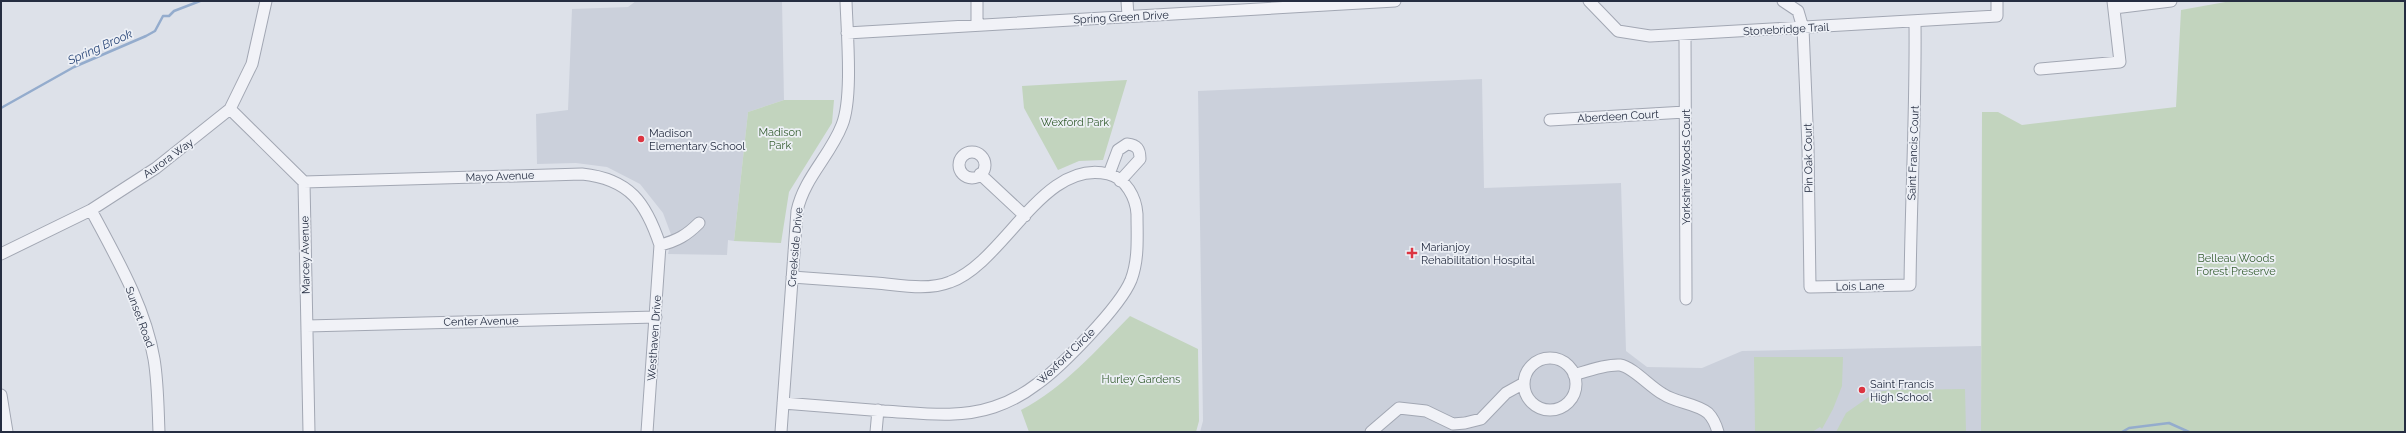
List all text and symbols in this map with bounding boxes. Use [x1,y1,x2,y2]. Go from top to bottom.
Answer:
street label: Spring Green Drive [1073,8,1170,26]
street label: Stonebridge Trail [1743,21,1829,38]
water label: Spring Brook [65,26,135,68]
street label: Saint Francis Court [1905,105,1922,201]
street label: Aberdeen Court [1577,108,1659,125]
street label: Yorkshire Woods Court [1680,109,1693,225]
park label: Wexford Park [1041,116,1109,129]
street label: Pin Oak Court [1801,123,1816,193]
park label: Madison Park [758,126,802,152]
place label: Madison Elementary School [649,127,745,153]
marker: Madison Elementary School [636,134,646,144]
street label: Aurora Way [141,136,196,181]
street label: Mayo Avenue [465,169,535,184]
street label: Creekside Drive [786,206,806,287]
street label: Marcey Avenue [298,215,313,294]
place label: Marianjoy Rehabilitation Hospital [1421,241,1535,267]
marker: Marianjoy Rehabilitation Hospital [1406,247,1418,259]
park label: Belleau Woods Forest Preserve [2196,252,2276,278]
street label: Lois Lane [1836,280,1885,293]
street label: Sunset Road [122,285,157,350]
street label: Westhaven Drive [645,294,664,381]
street label: Center Avenue [443,314,519,329]
street label: Wexford Circle [1035,325,1098,387]
park label: Hurley Gardens [1102,373,1180,386]
place label: Saint Francis High School [1870,378,1934,404]
marker: Saint Francis High School [1857,385,1867,395]

